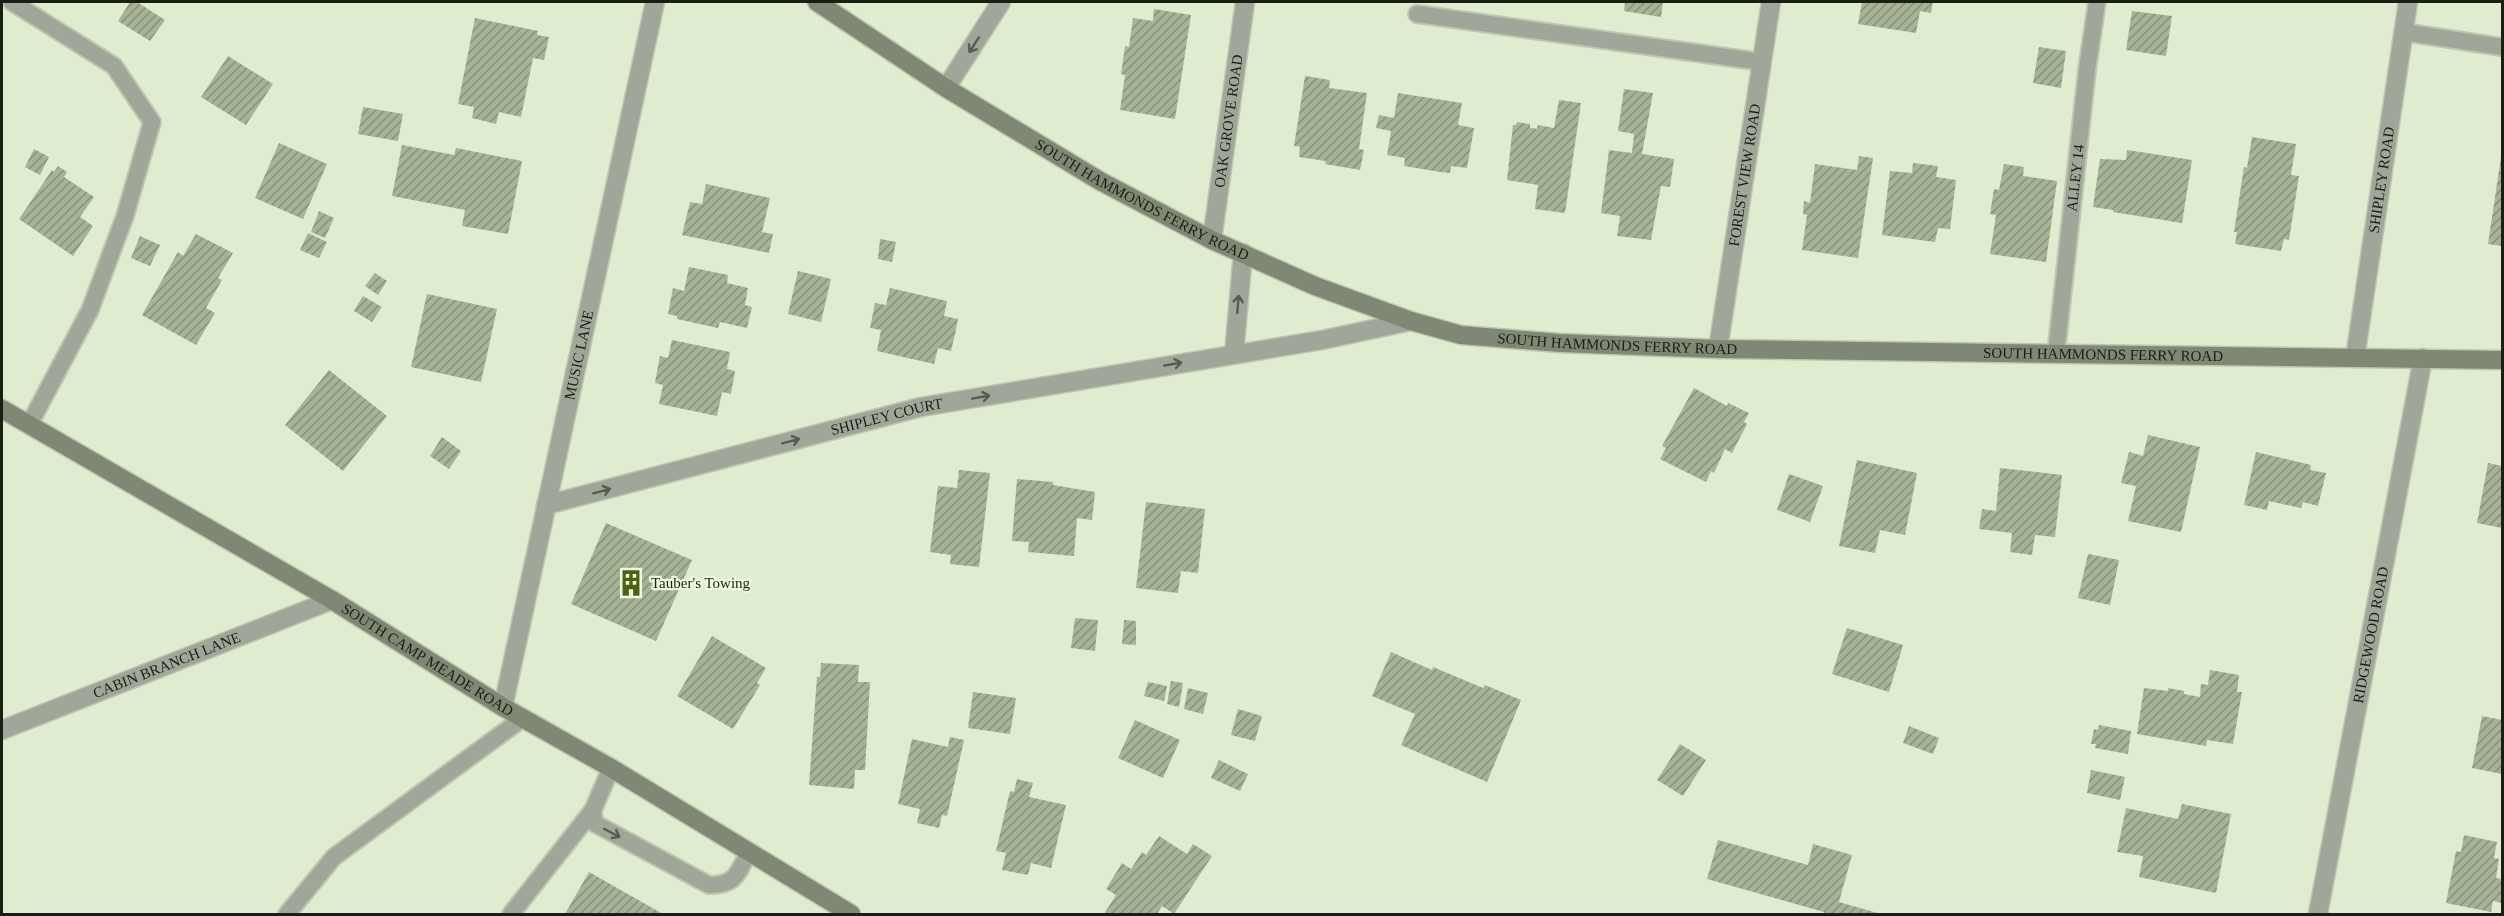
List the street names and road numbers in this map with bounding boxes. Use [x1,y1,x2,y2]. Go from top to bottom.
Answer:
street label: OAK GROVE ROAD [1211,53,1246,189]
street label: FOREST VIEW ROAD [1726,102,1763,248]
street label: SHIPLEY ROAD [2366,125,2397,234]
street label: SOUTH HAMMONDS FERRY ROAD [1033,136,1251,263]
street label: ALLEY 14 [2064,143,2087,212]
street label: MUSIC LANE [561,309,596,401]
street label: SOUTH HAMMONDS FERRY ROAD [1497,330,1737,357]
street label: SOUTH HAMMONDS FERRY ROAD [1983,345,2223,364]
street label: SHIPLEY COURT [829,396,944,438]
street label: RIDGEWOOD ROAD [2350,565,2391,705]
street label: SOUTH CAMP MEADE ROAD [339,600,516,719]
street label: CABIN BRANCH LANE [91,629,243,701]

